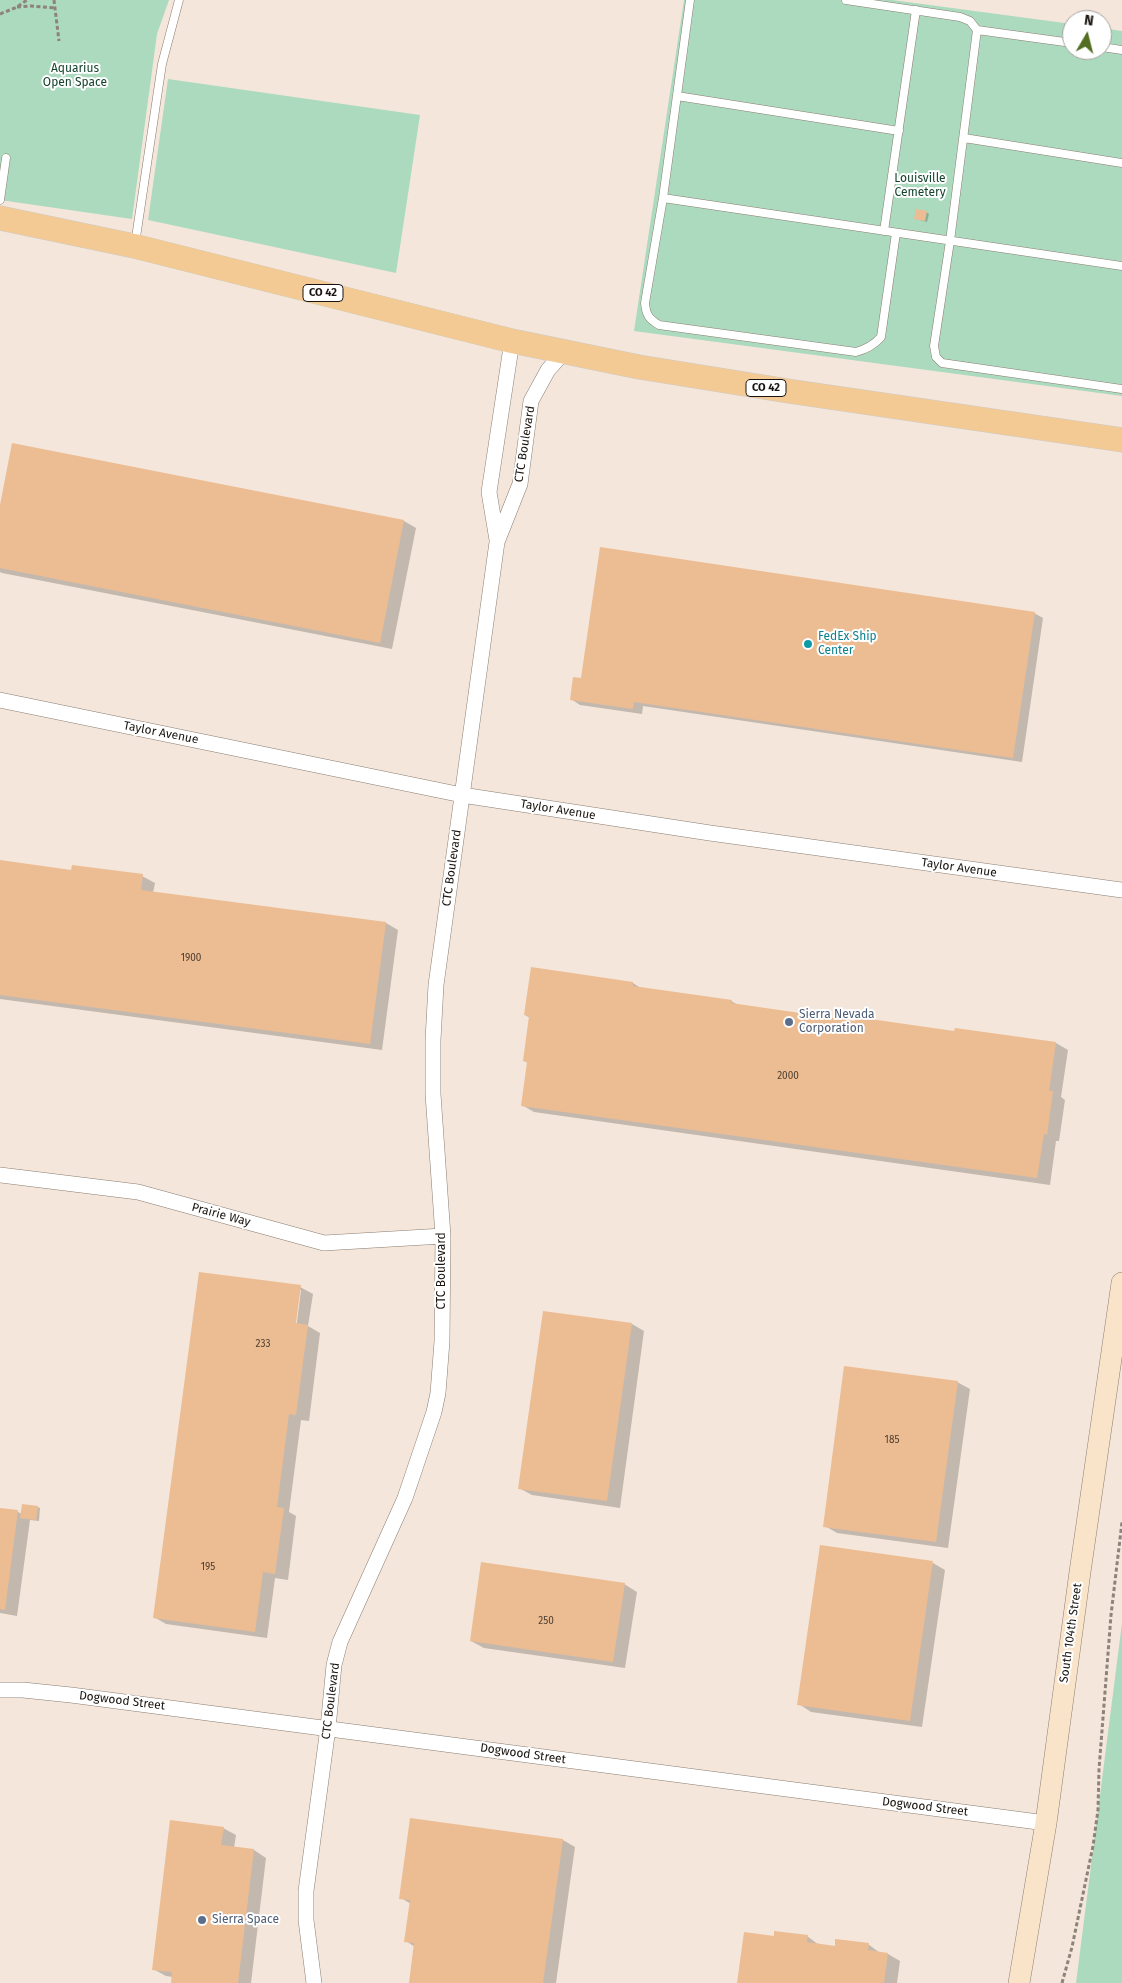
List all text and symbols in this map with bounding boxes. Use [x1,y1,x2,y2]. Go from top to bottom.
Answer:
north arrow [1062,10,1112,60]
text: N [1083,12,1095,30]
park label: Aquarius Open Space [43,62,107,90]
park label: Louisville Cemetery [894,172,946,200]
road number: CO 42 [303,284,343,302]
road number: CO 42 [746,379,786,396]
street label: CTC Boulevard [512,405,538,483]
place label: FedEx Ship Center [818,630,877,658]
marker: FedEx Ship Center [802,638,814,650]
street label: Taylor Avenue [122,719,200,747]
street label: Taylor Avenue [519,797,597,823]
street label: CTC Boulevard [439,829,465,907]
street label: Taylor Avenue [920,856,998,880]
house number: 1900 [181,952,201,964]
place label: Sierra Nevada Corporation [799,1008,875,1036]
marker: Sierra Nevada Corporation [783,1016,795,1028]
house number: 2000 [777,1070,799,1082]
street label: Prairie Way [190,1200,252,1230]
street label: CTC Boulevard [435,1232,449,1310]
house number: 233 [256,1338,270,1350]
house number: 185 [885,1434,899,1446]
house number: 195 [201,1561,215,1573]
street label: South 104th Street [1057,1582,1085,1684]
house number: 250 [538,1615,554,1627]
street label: CTC Boulevard [319,1662,343,1740]
street label: Dogwood Street [78,1689,166,1713]
street label: Dogwood Street [479,1741,567,1767]
street label: Dogwood Street [881,1795,969,1819]
place label: Sierra Space [212,1913,279,1927]
marker: Sierra Space [196,1914,208,1926]

